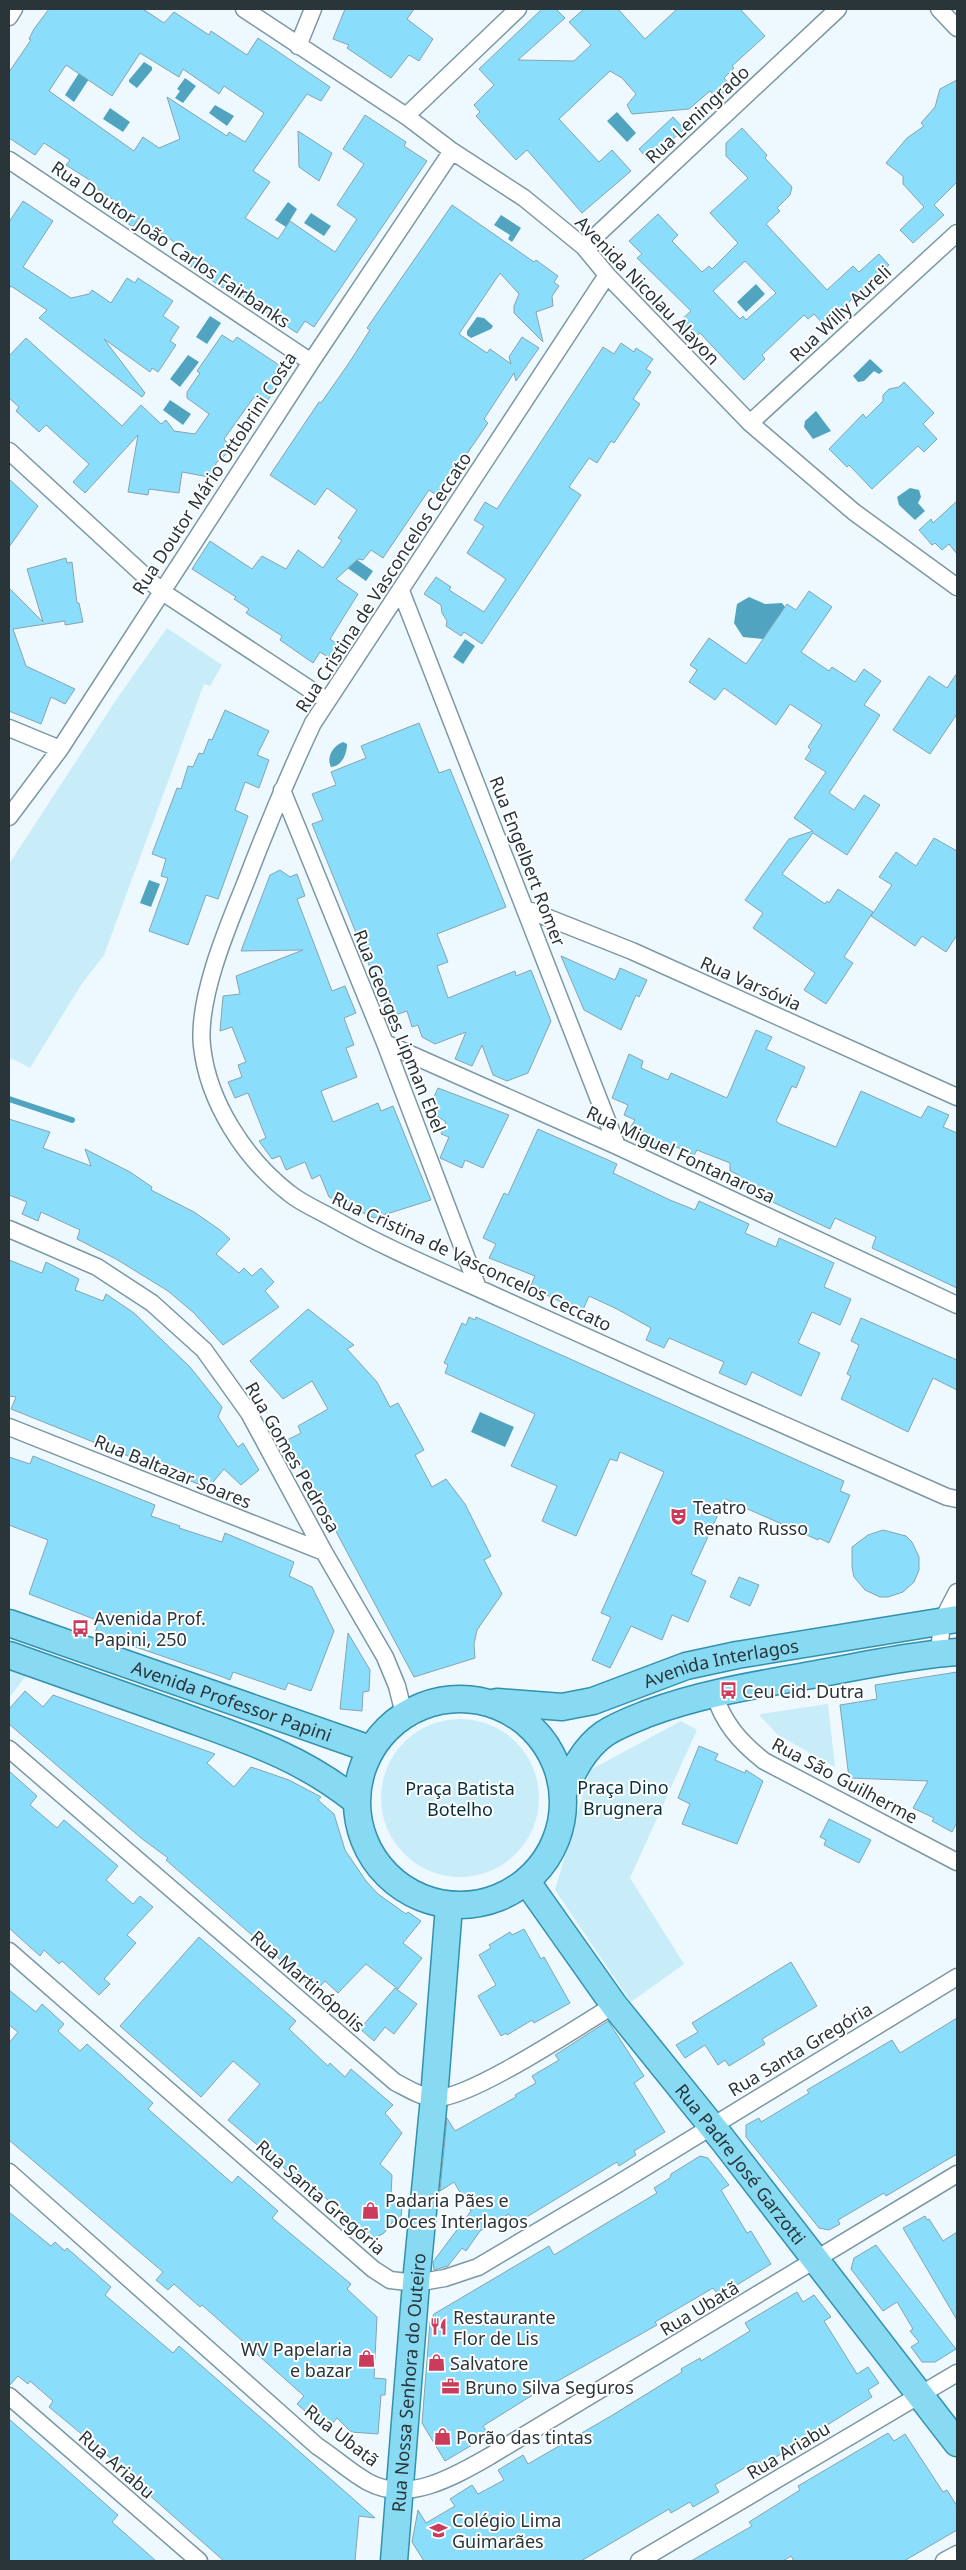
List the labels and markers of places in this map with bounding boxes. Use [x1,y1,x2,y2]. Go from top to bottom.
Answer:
place label: Teatro Renato Russo [693,1495,808,1540]
theatre icon: Teatro Renato Russo [669,1507,689,1527]
place label: Avenida Prof. Papini, 250 [94,1606,206,1651]
bus stop icon: Avenida Prof. Papini, 250 [70,1618,90,1638]
place label: Ceu Cid. Dutra [742,1679,864,1703]
bus stop icon: Ceu Cid. Dutra [718,1681,738,1701]
place label: Padaria Pães e Doces Interlagos [385,2188,528,2233]
shop icon: Padaria Pães e Doces Interlagos [361,2200,381,2220]
place label: Restaurante Flor de Lis [453,2305,556,2350]
restaurant icon: Restaurante Flor de Lis [429,2317,449,2337]
place label: WV Papelaria e bazar [241,2337,353,2382]
shop icon: WV Papelaria e bazar [356,2349,376,2369]
place label: Salvatore [450,2351,528,2375]
shop icon: Salvatore [426,2353,446,2373]
place label: Bruno Silva Seguros [465,2375,634,2399]
office icon: Bruno Silva Seguros [441,2377,461,2397]
place label: Porão das tintas [456,2425,592,2449]
shop icon: Porão das tintas [432,2427,452,2447]
place label: Colégio Lima Guimarães [452,2508,561,2553]
school or university icon: Colégio Lima Guimarães [428,2520,448,2540]

